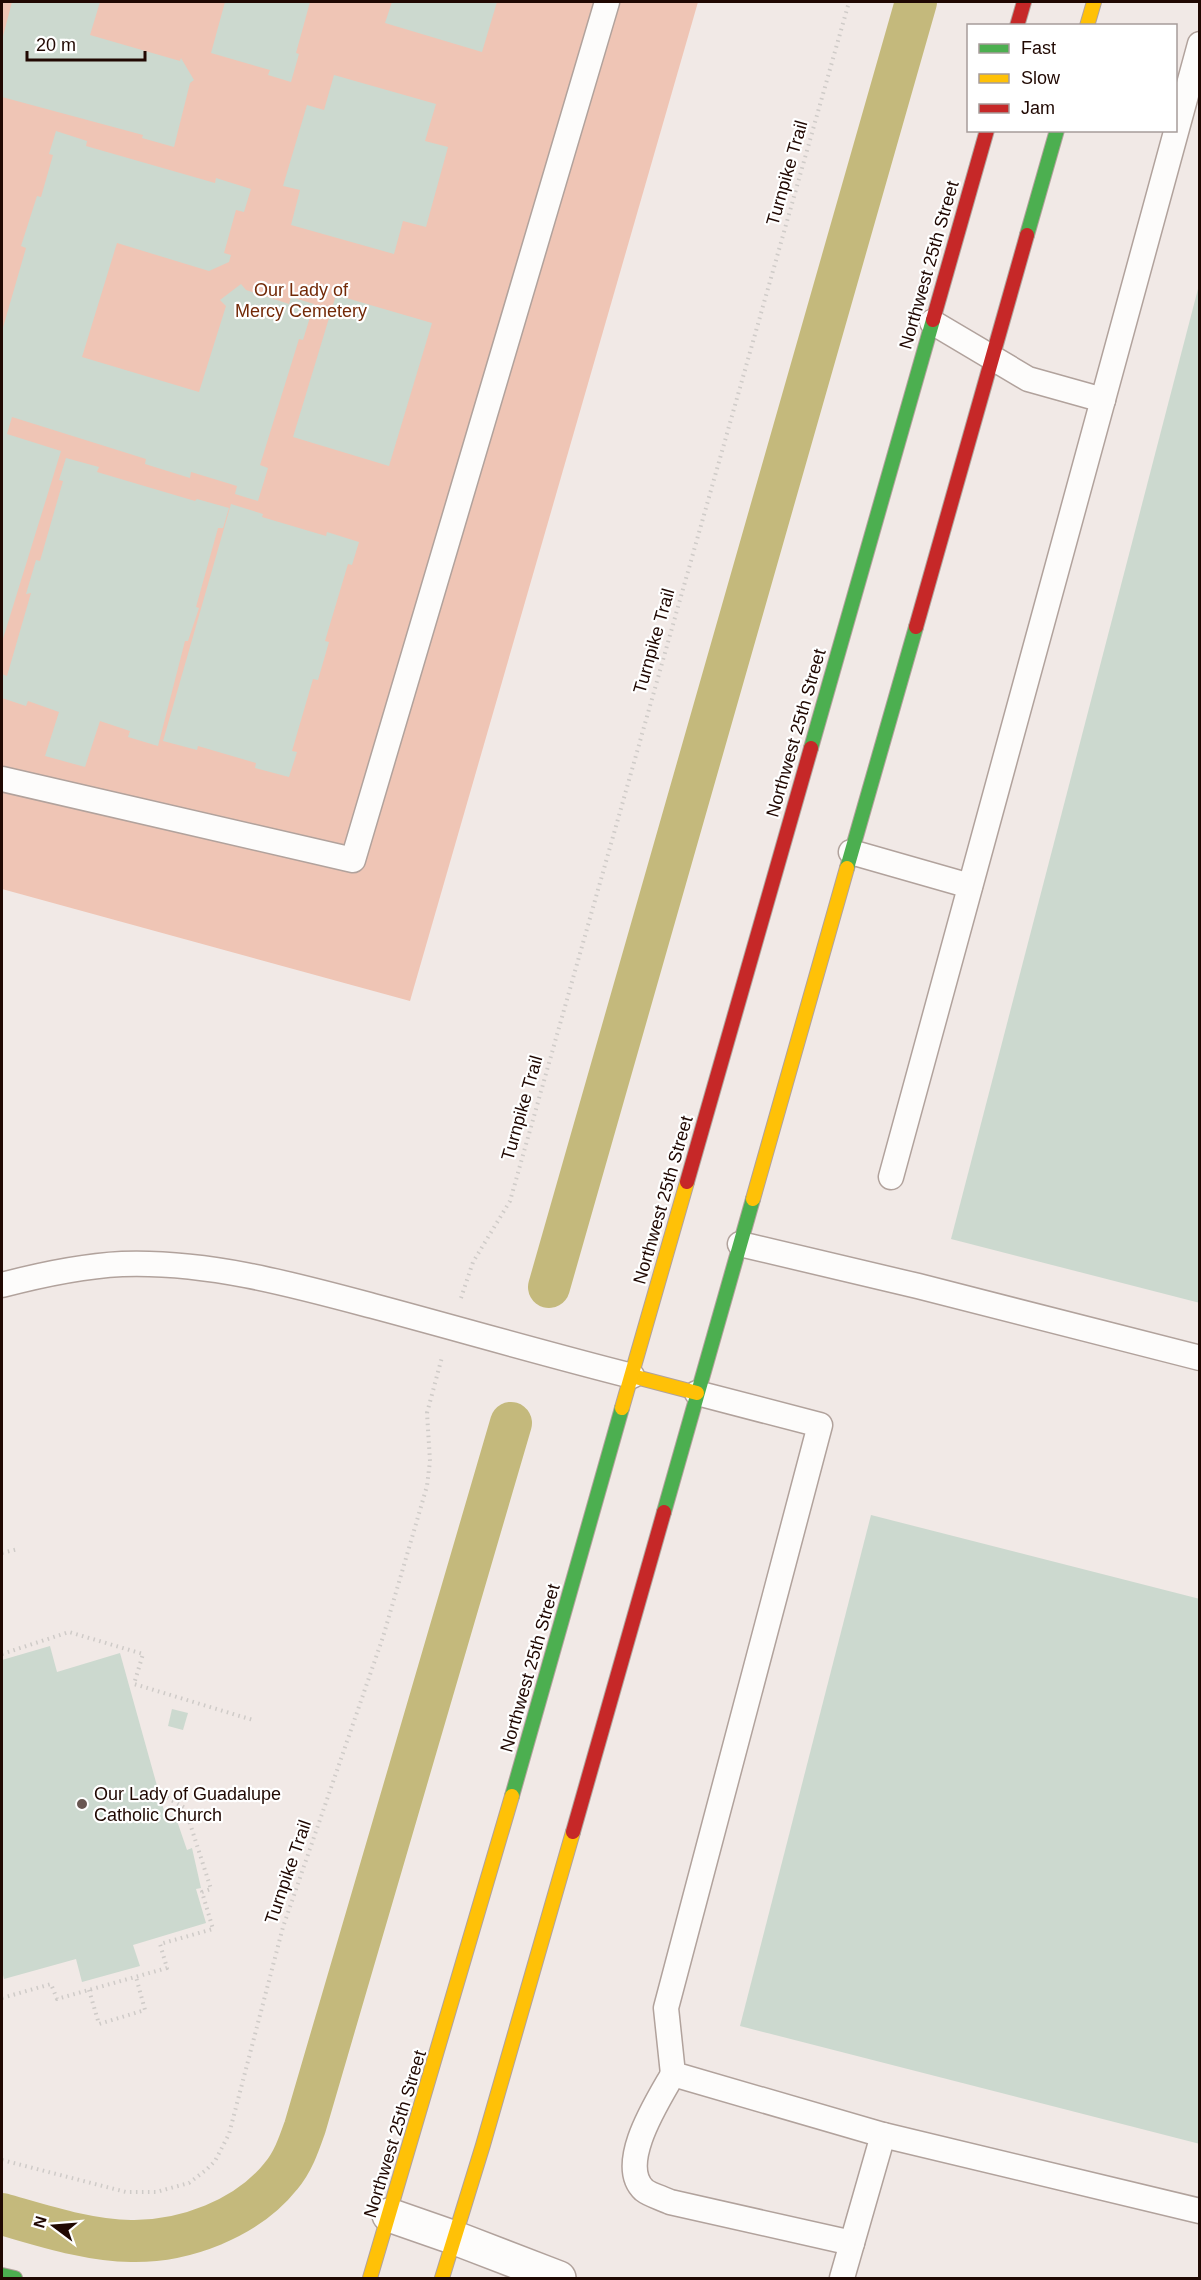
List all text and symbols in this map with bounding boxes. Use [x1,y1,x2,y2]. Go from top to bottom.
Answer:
scale bar [27,24,146,62]
legend [967,24,1177,132]
text: 20 m [36,35,76,55]
text: Fast [1021,38,1056,58]
text: Slow [1021,68,1061,88]
text: Jam [1021,98,1055,118]
street label: Turnpike Trail [762,118,812,228]
street label: Northwest 25th Street [895,179,963,351]
park label: Our Lady of Mercy Cemetery [235,280,367,321]
street label: Turnpike Trail [629,586,679,696]
street label: Northwest 25th Street [762,647,830,819]
street label: Turnpike Trail [497,1053,547,1163]
street label: Northwest 25th Street [629,1114,697,1286]
street label: Northwest 25th Street [496,1582,564,1754]
place label: Our Lady of Guadalupe Catholic Church [94,1784,281,1825]
marker: Our Lady of Guadalupe Catholic Church [75,1797,89,1811]
street label: Turnpike Trail [261,1818,315,1926]
street label: Northwest 25th Street [360,2048,430,2220]
north arrow [24,2196,84,2256]
text: N [30,2214,50,2230]

